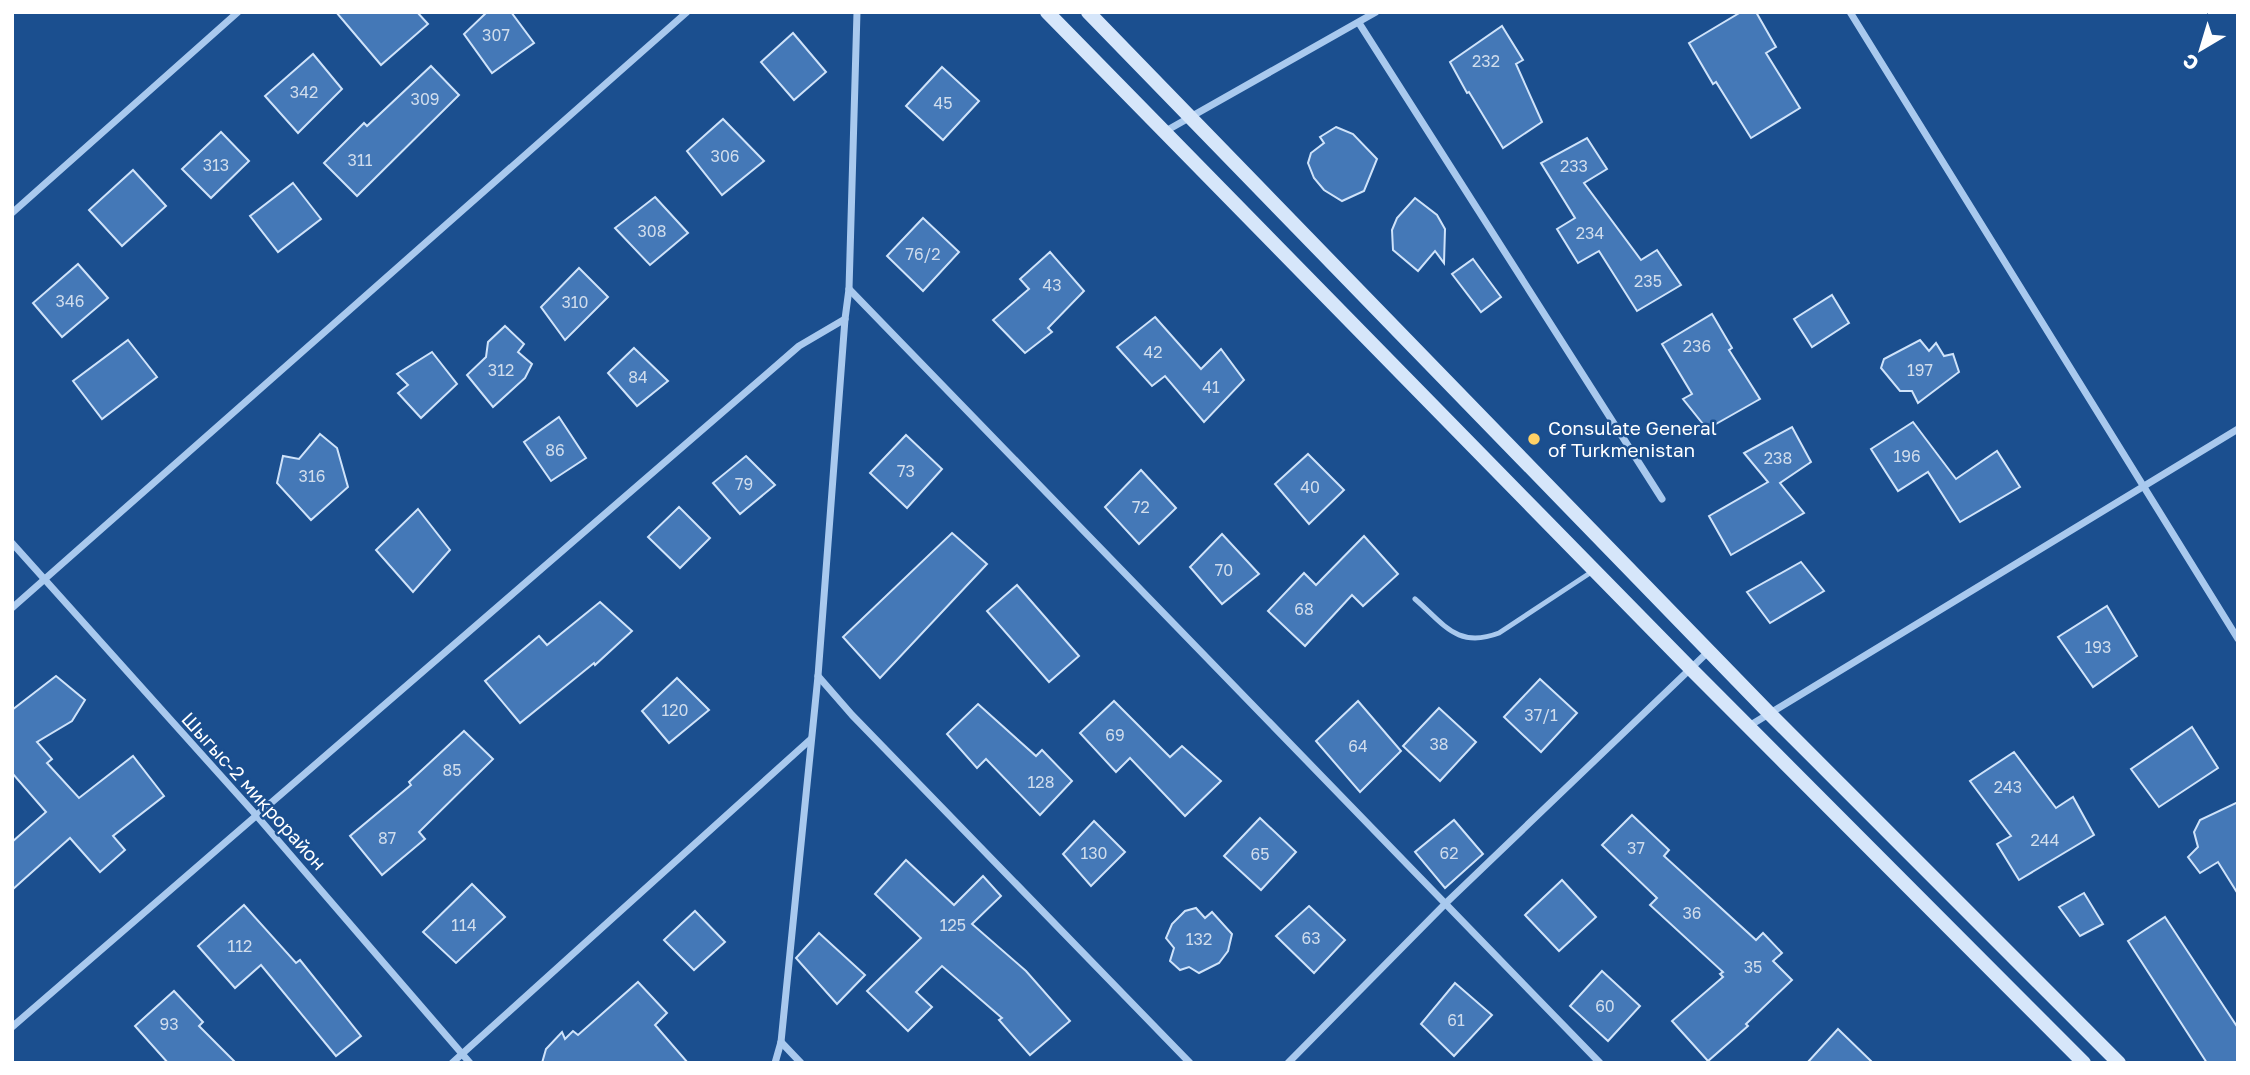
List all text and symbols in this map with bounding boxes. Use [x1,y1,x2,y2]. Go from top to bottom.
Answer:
north arrow [2166,14,2236,84]
house number: 307 [482,25,510,45]
text: С [2178,50,2203,76]
house number: 232 [1472,51,1500,71]
house number: 342 [290,82,318,102]
house number: 309 [411,89,439,109]
house number: 45 [933,93,953,113]
house number: 306 [711,146,739,166]
house number: 311 [348,150,373,170]
house number: 313 [203,155,229,175]
house number: 233 [1560,156,1588,176]
house number: 308 [637,221,667,241]
house number: 234 [1576,223,1604,243]
house number: 76/2 [905,244,941,264]
house number: 235 [1634,271,1662,291]
house number: 43 [1042,275,1062,295]
house number: 346 [56,291,84,311]
house number: 310 [561,292,589,312]
house number: 236 [1683,336,1711,356]
house number: 42 [1143,342,1163,362]
house number: 312 [488,360,514,380]
house number: 197 [1907,360,1933,380]
house number: 84 [628,367,648,387]
house number: 41 [1202,377,1220,397]
place label: Consulate General of Turkmenistan [1548,416,1717,461]
marker: Consulate General of Turkmenistan [1526,431,1542,447]
house number: 86 [545,440,565,460]
house number: 196 [1893,446,1921,466]
house number: 238 [1764,448,1792,468]
house number: 73 [897,461,915,481]
house number: 316 [299,466,325,486]
house number: 79 [735,474,753,494]
house number: 40 [1300,477,1320,497]
house number: 72 [1132,497,1150,517]
house number: 70 [1215,560,1233,580]
house number: 68 [1294,599,1314,619]
house number: 193 [2085,637,2111,657]
house number: 120 [662,700,688,720]
house number: 37/1 [1524,705,1558,725]
street label: Шыгыс-2 микрорайон [177,707,331,874]
house number: 69 [1105,725,1125,745]
house number: 38 [1429,734,1449,754]
house number: 64 [1348,736,1368,756]
house number: 85 [442,760,462,780]
house number: 128 [1028,772,1054,792]
house number: 243 [1994,777,2022,797]
house number: 87 [378,828,396,848]
house number: 244 [2031,830,2059,850]
house number: 37 [1627,838,1645,858]
house number: 130 [1080,843,1108,863]
house number: 62 [1440,843,1458,863]
house number: 65 [1251,844,1269,864]
house number: 36 [1682,903,1702,923]
house number: 114 [451,915,477,935]
house number: 125 [940,915,966,935]
house number: 63 [1301,928,1321,948]
house number: 132 [1186,929,1212,949]
house number: 112 [228,936,252,956]
house number: 35 [1744,957,1762,977]
house number: 60 [1595,996,1615,1016]
house number: 61 [1447,1010,1465,1030]
house number: 93 [159,1014,179,1034]

